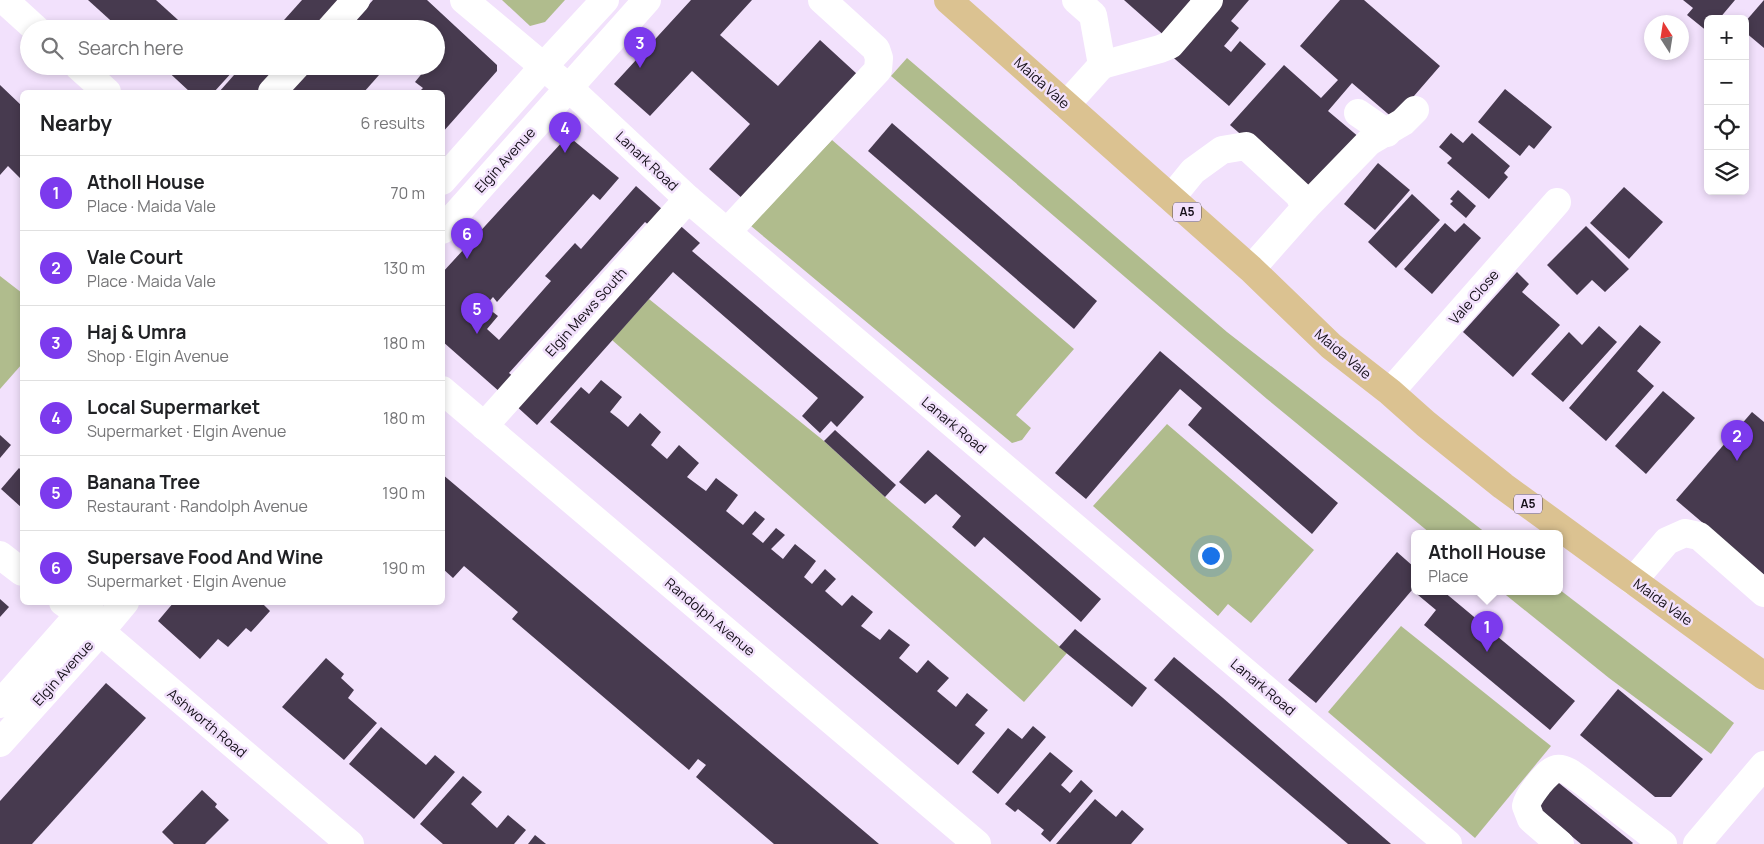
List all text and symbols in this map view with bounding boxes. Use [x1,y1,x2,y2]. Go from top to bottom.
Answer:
north arrow [1644,15,1689,60]
map controls [1704,15,1749,195]
button: + [1704,15,1749,60]
search box [20,20,445,75]
pin: 3 [624,27,656,68]
icon: search [38,34,66,62]
text: Search here [78,35,184,61]
street label: Maida Vale [1010,53,1074,113]
button: − [1704,60,1749,105]
button: locate [1704,105,1749,150]
text: Nearby [40,109,112,137]
text: 6 results [360,112,425,134]
pin: 4 [549,112,581,153]
street label: Elgin Avenue [470,123,539,196]
street label: Lanark Road [612,127,683,195]
button: layers [1704,150,1749,195]
text: Atholl House [87,169,205,195]
text: 1 [52,182,60,204]
text: 70 m [390,182,425,204]
text: Place · Maida Vale [87,195,216,217]
road number: A5 [1173,202,1201,222]
pin: 6 [451,218,483,259]
text: Vale Court [87,244,183,270]
text: 2 [51,257,61,279]
text: 130 m [383,257,425,279]
street label: Elgin Mews South [541,263,631,360]
street label: Vale Close [1445,265,1503,328]
text: Place · Maida Vale [87,270,216,292]
pin: 5 [461,293,493,334]
text: Haj & Umra [87,319,186,345]
street label: Maida Vale [1311,324,1376,383]
text: 3 [51,332,61,354]
text: 180 m [383,332,425,354]
text: Shop · Elgin Avenue [87,345,229,367]
street label: Lanark Road [918,392,991,457]
text: Local Supermarket [87,394,260,420]
text: 4 [51,407,61,429]
text: 180 m [383,407,425,429]
text: Supermarket · Elgin Avenue [87,420,286,442]
pin: 2 [1721,420,1753,461]
text: Banana Tree [87,469,200,495]
text: 5 [51,482,61,504]
text: 190 m [382,482,425,504]
road number: A5 [1514,494,1542,514]
text: Restaurant · Randolph Avenue [87,495,308,517]
popup [1411,530,1563,595]
text: Atholl House [1428,539,1546,565]
your location [1198,543,1224,569]
text: Supersave Food And Wine [87,544,323,570]
text: 6 [51,557,61,579]
text: 190 m [382,557,425,579]
text: Place [1428,565,1468,587]
text: Supermarket · Elgin Avenue [87,570,286,592]
street label: Randolph Avenue [661,573,759,660]
street label: Maida Vale [1630,574,1697,629]
pin: 1 [1471,611,1503,652]
street label: Elgin Avenue [28,636,97,709]
street label: Lanark Road [1227,654,1300,719]
street label: Ashworth Road [164,684,251,761]

